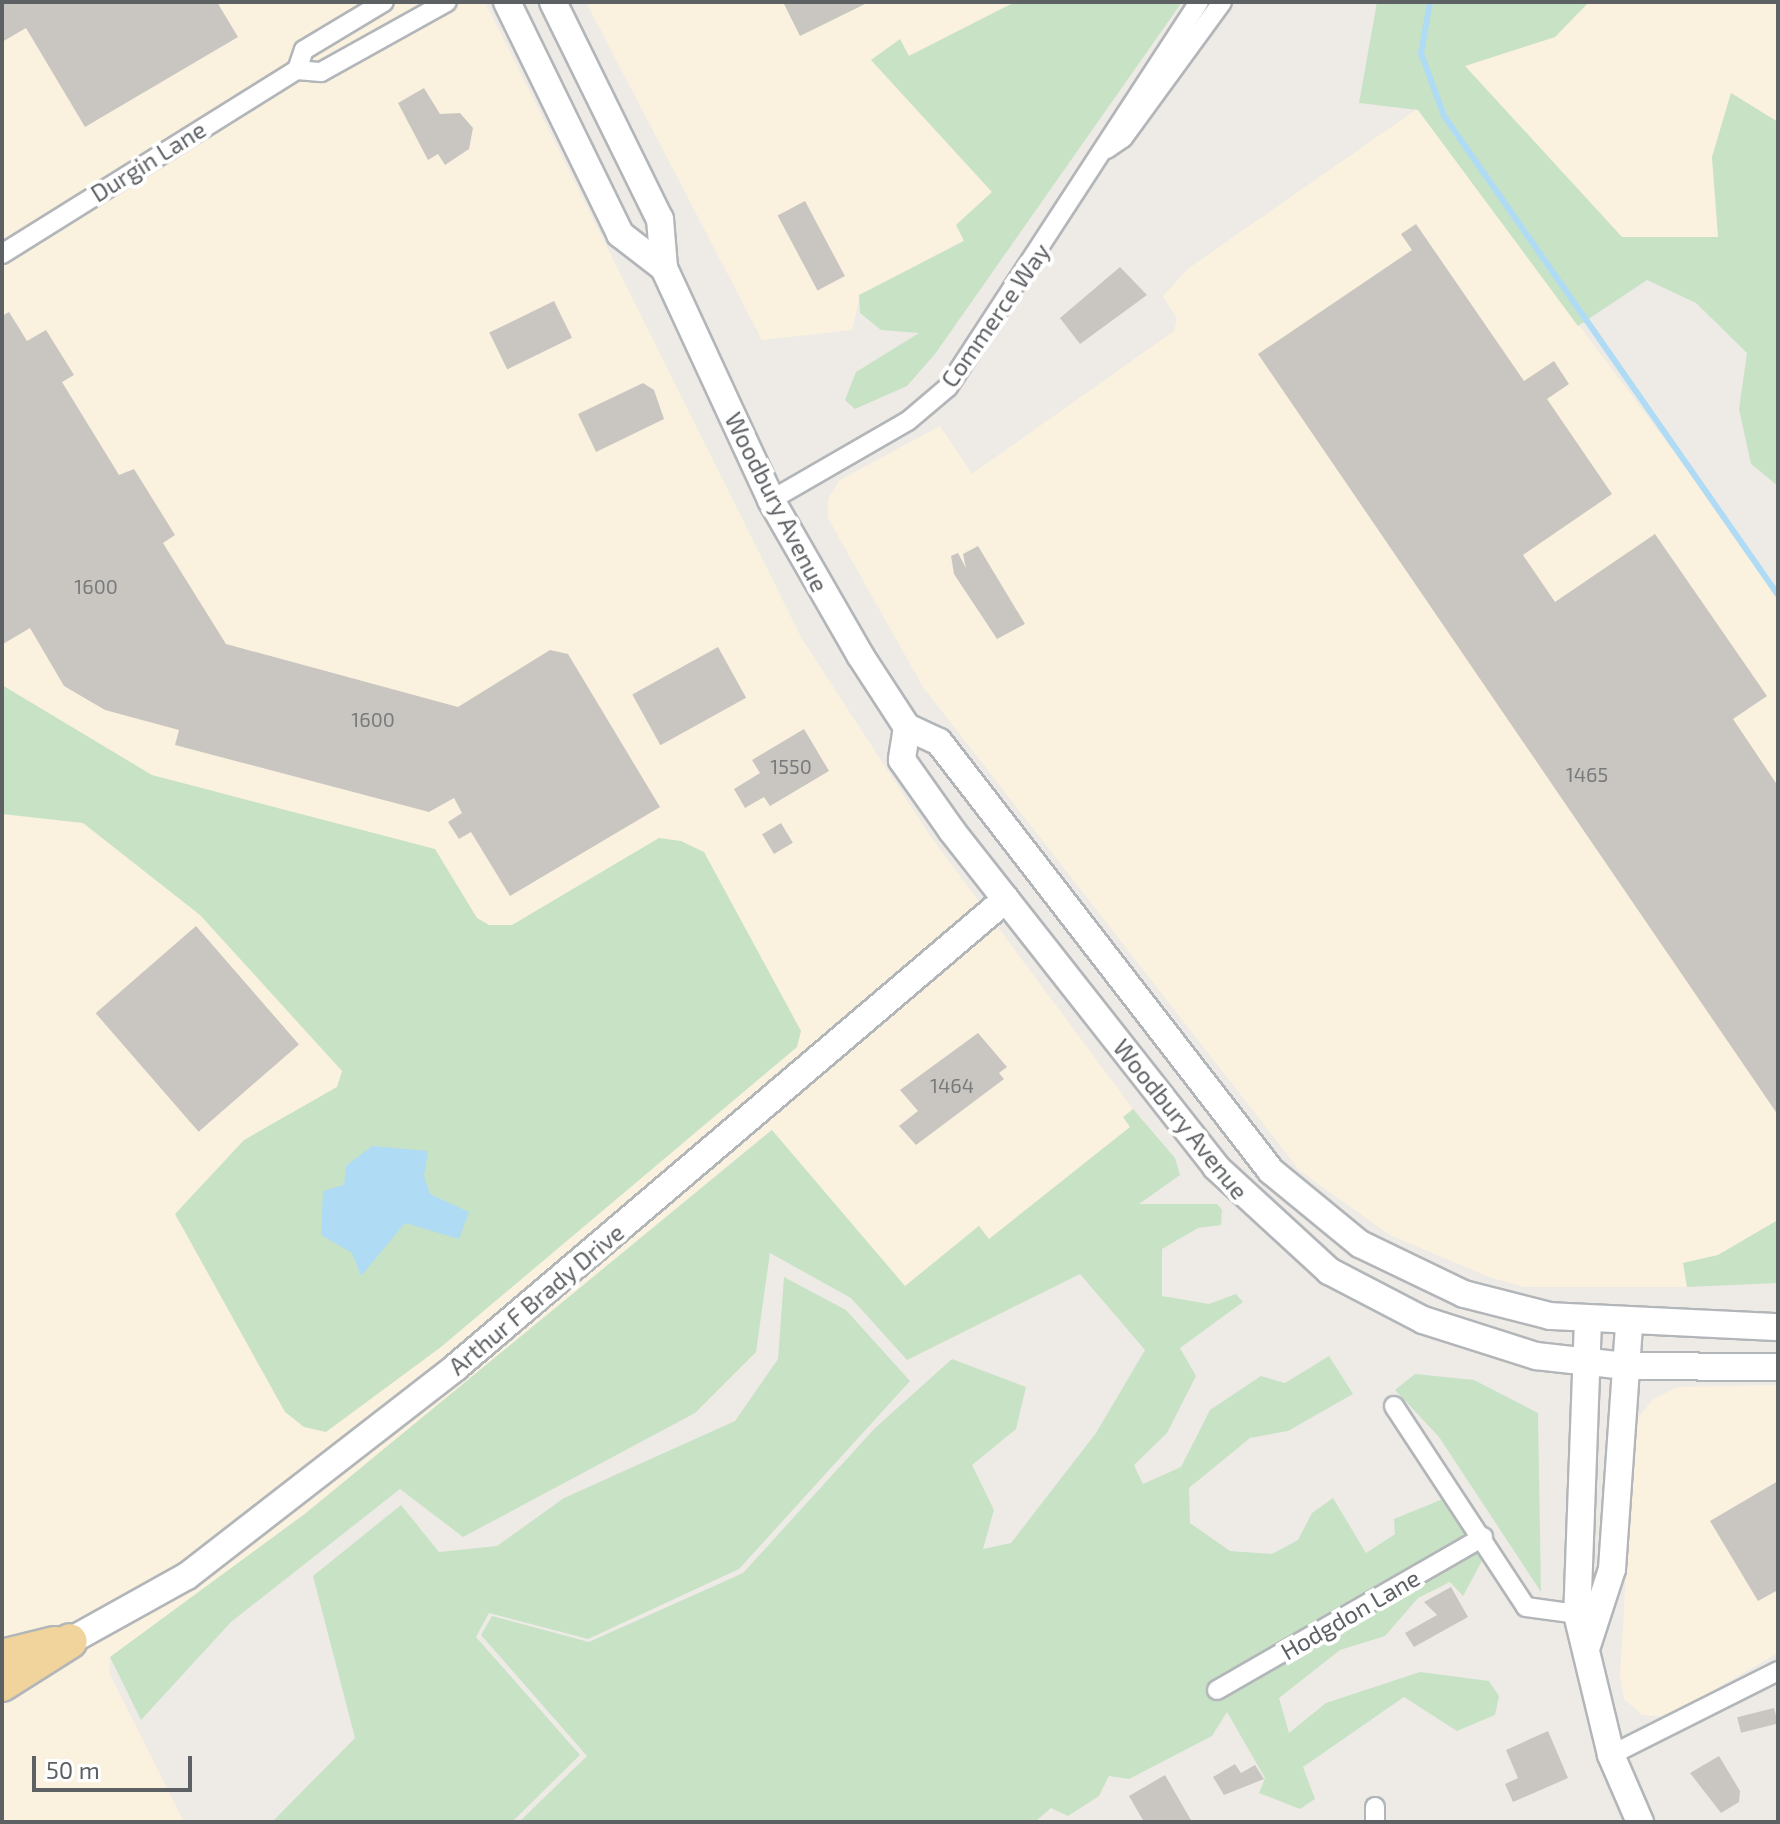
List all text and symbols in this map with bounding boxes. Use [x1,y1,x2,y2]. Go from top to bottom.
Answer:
street label: Durgin Lane [85,114,211,208]
street label: Commerce Way [935,237,1055,393]
street label: Woodbury Avenue [719,407,835,597]
house number: 1600 [74,574,118,598]
house number: 1600 [351,707,395,731]
house number: 1550 [770,754,812,778]
house number: 1465 [1566,762,1608,786]
street label: Woodbury Avenue [1107,1033,1255,1205]
house number: 1464 [930,1073,974,1097]
street label: Arthur F Brady Drive [442,1217,630,1381]
street label: Hodgdon Lane [1275,1563,1425,1665]
scale bar [36,1740,196,1790]
text: 50 m [46,1755,100,1784]

